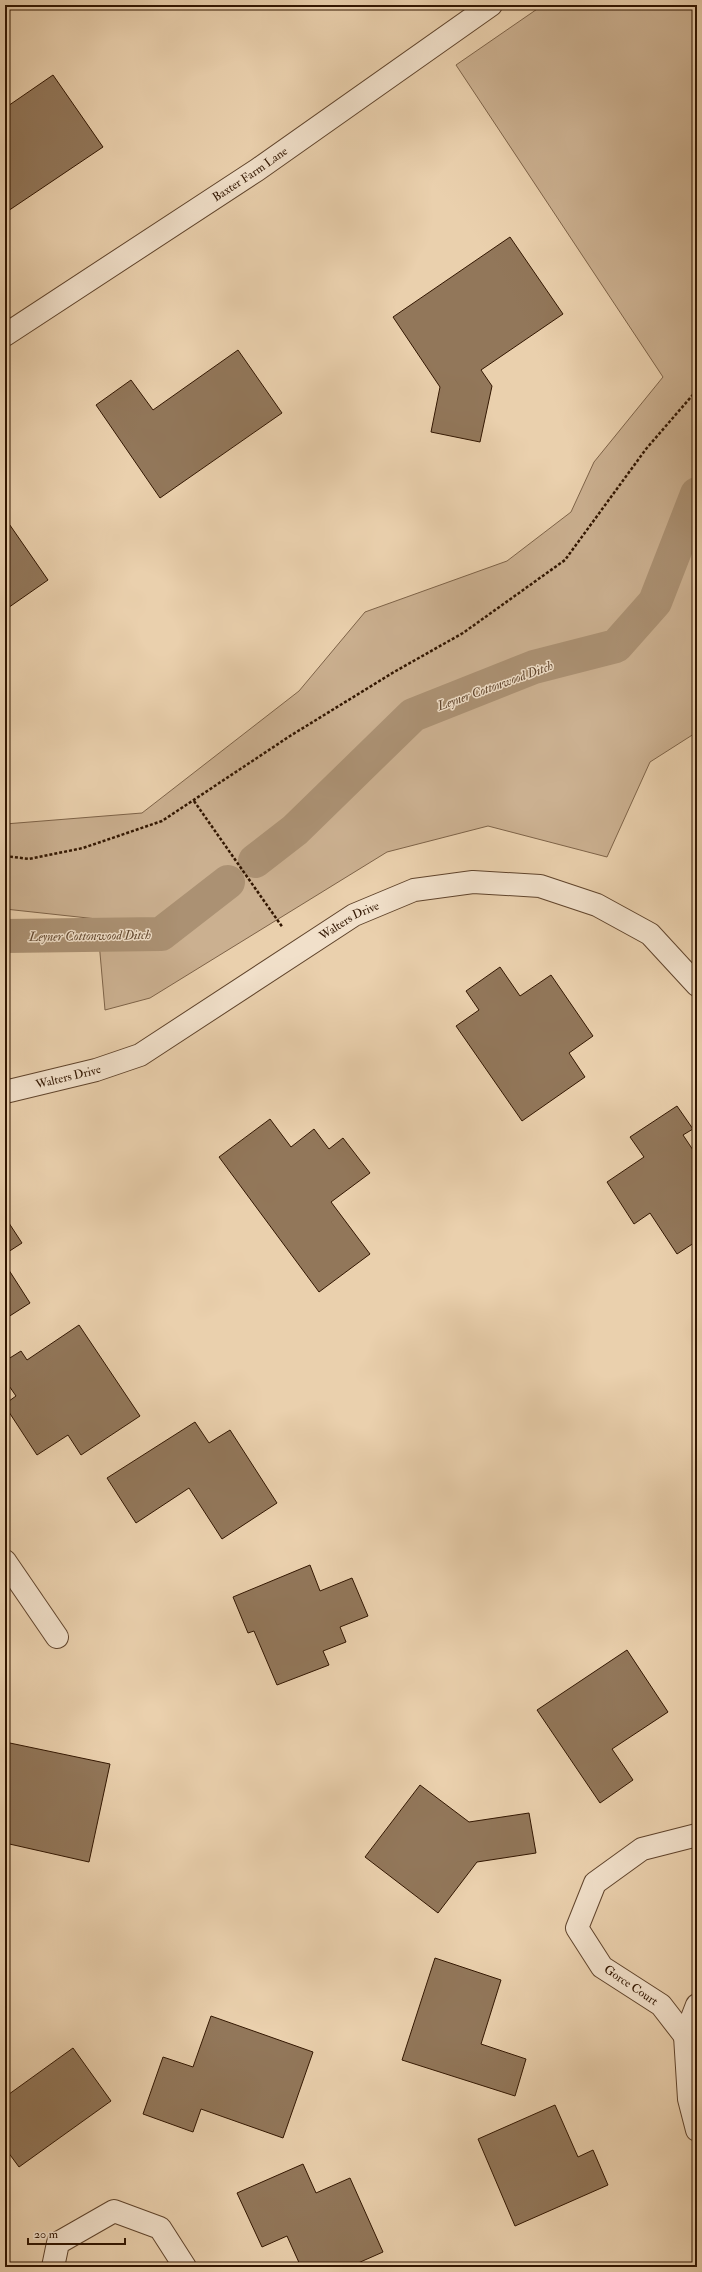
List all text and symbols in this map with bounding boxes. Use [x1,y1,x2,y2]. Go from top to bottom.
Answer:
street label: Baxter Farm Lane [210,144,291,205]
water label: Leyner Cottonwood Ditch [434,657,556,715]
street label: Walters Drive [316,898,382,944]
water label: Leyner Cottonwood Ditch [28,927,151,945]
street label: Walters Drive [33,1062,103,1093]
street label: Gorce Court [601,1962,661,2009]
scale bar [28,2220,125,2246]
text: 20 m [34,2227,59,2242]

